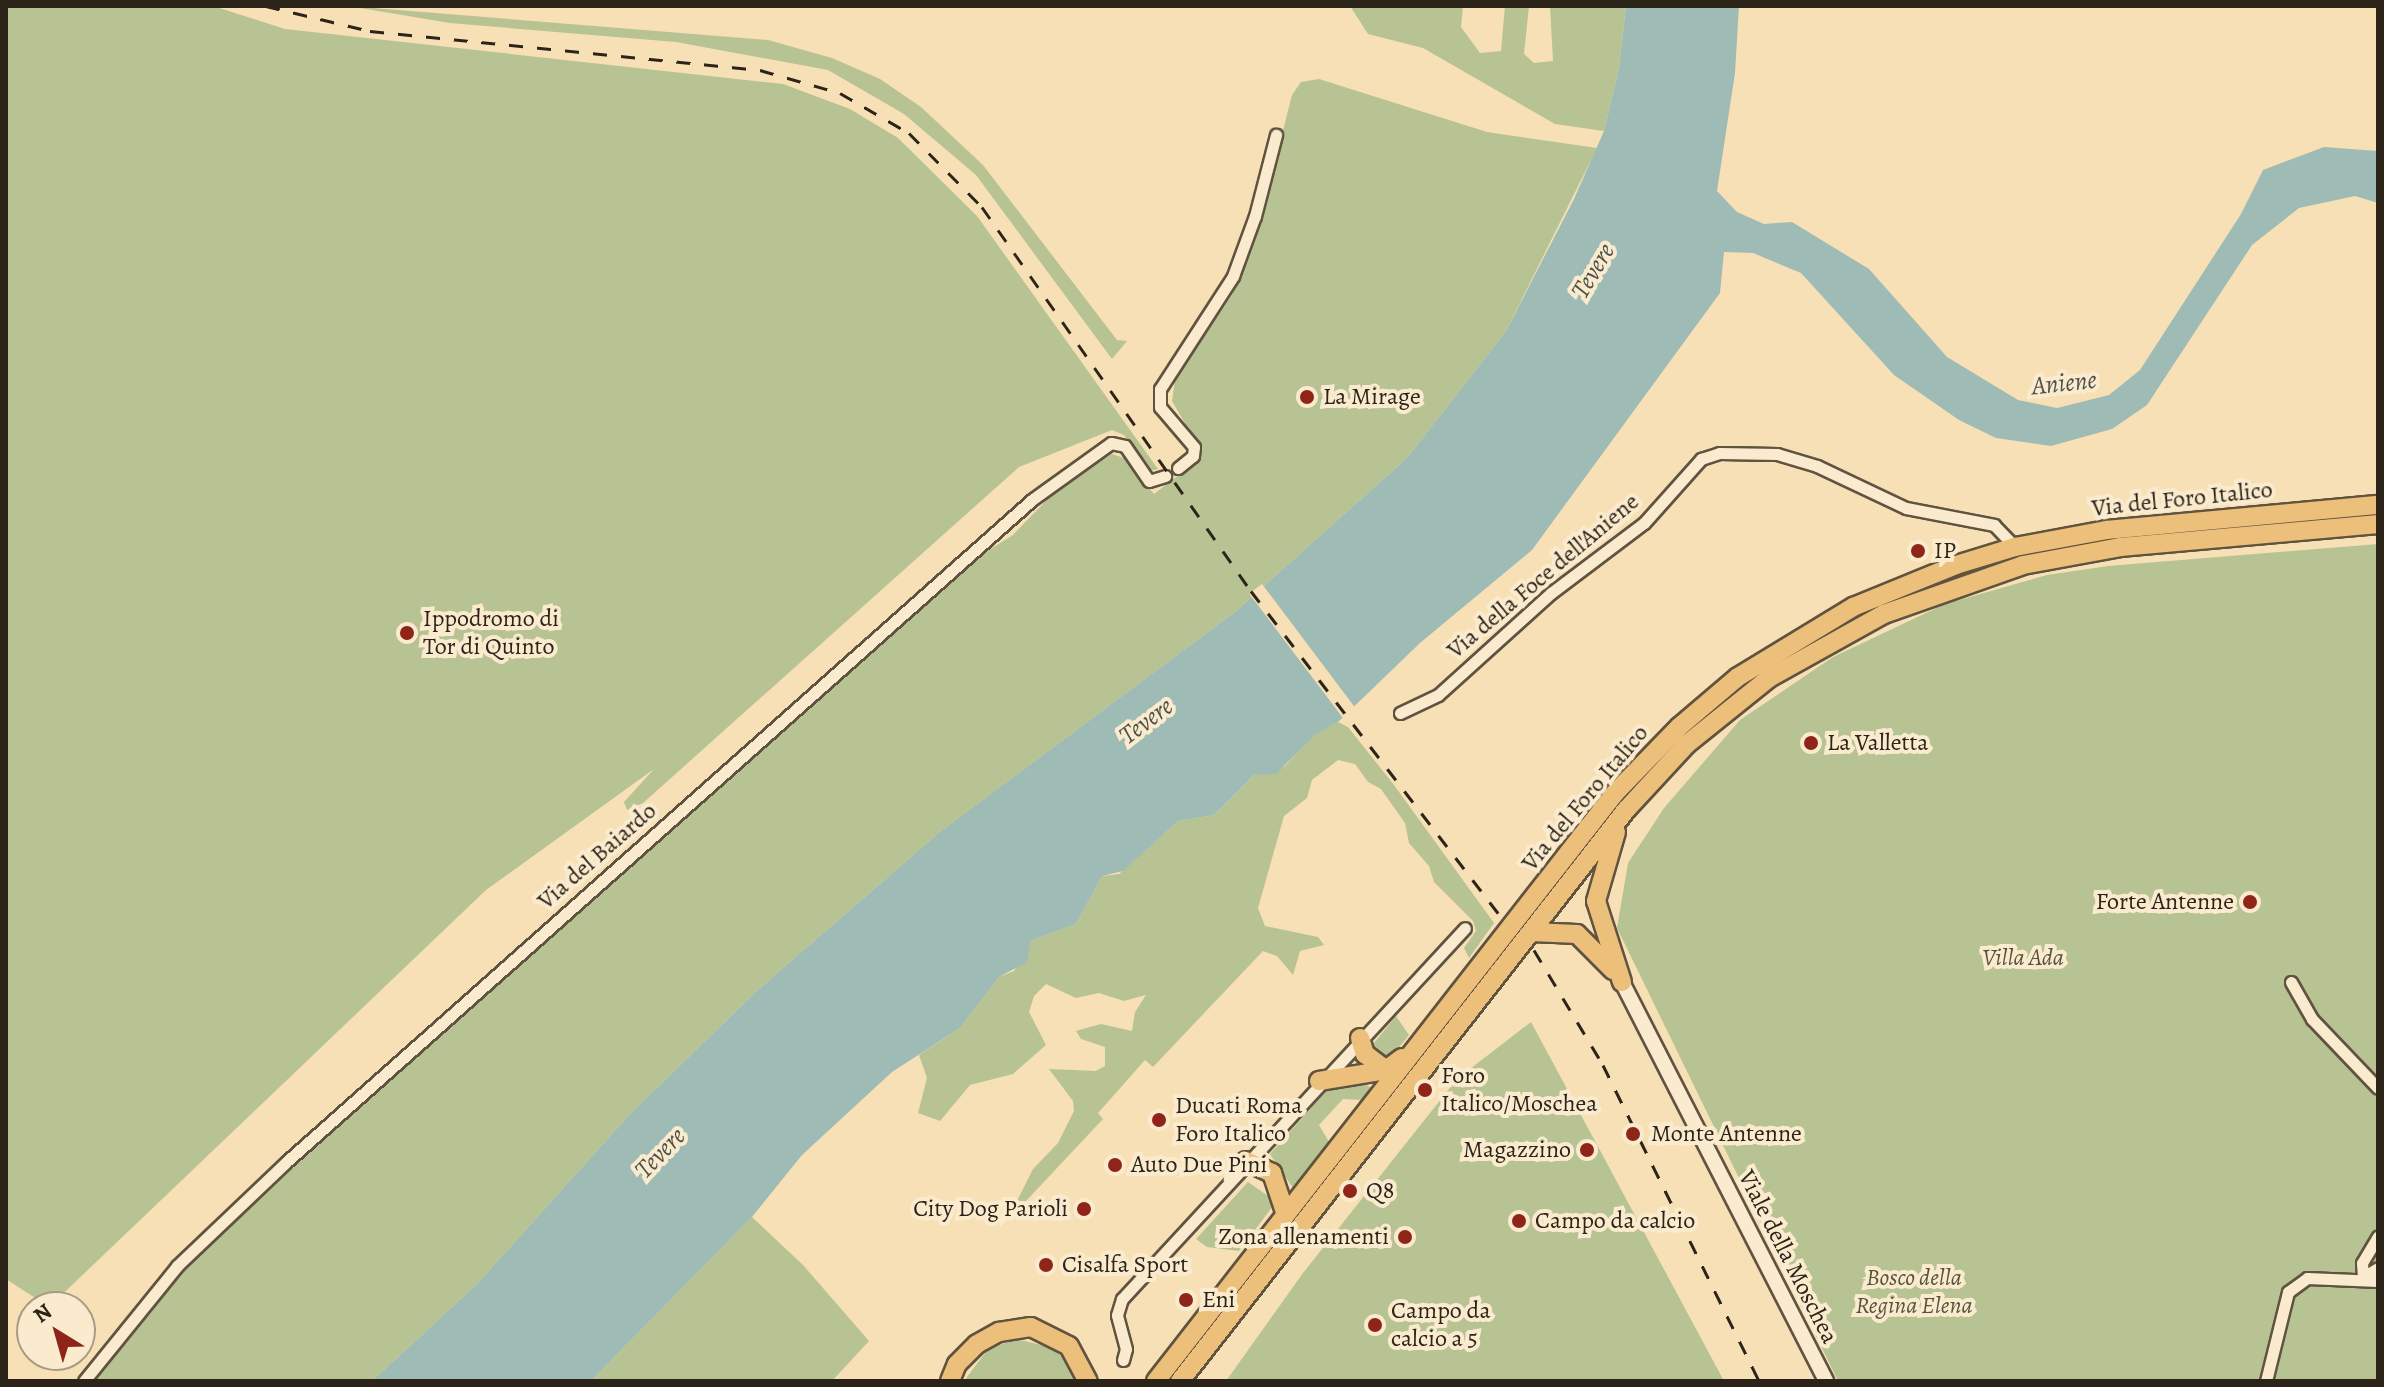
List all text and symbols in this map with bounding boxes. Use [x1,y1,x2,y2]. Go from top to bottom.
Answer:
water label: Tevere [1564,238,1622,304]
water label: Aniene [2030,364,2098,402]
place label: La Mirage [1323,383,1421,411]
marker: La Mirage [1298,388,1316,406]
street label: Via del Foro Italico [2090,475,2274,523]
street label: Via della Foce dell'Aniene [1441,487,1645,665]
place label: IP [1934,537,1956,565]
marker: IP [1909,542,1927,560]
place label: Ippodromo di Tor di Quinto [423,605,559,661]
marker: Ippodromo di Tor di Quinto [398,624,416,642]
water label: Tevere [1113,691,1179,751]
street label: Via del Foro Italico [1516,719,1654,877]
place label: La Valletta [1827,729,1928,757]
marker: La Valletta [1802,734,1820,752]
street label: Via del Baiardo [532,797,662,915]
place label: Forte Antenne [2096,888,2234,916]
marker: Forte Antenne [2241,893,2259,911]
park label: Villa Ada [1982,944,2064,972]
place label: Foro Italico/Moschea [1441,1062,1597,1118]
marker: Foro Italico/Moschea [1416,1081,1434,1099]
place label: Ducati Roma Foro Italico [1175,1092,1302,1148]
marker: Ducati Roma Foro Italico [1150,1111,1168,1129]
place label: Monte Antenne [1651,1120,1802,1148]
water label: Tevere [628,1121,692,1185]
marker: Monte Antenne [1622,1123,1644,1145]
place label: Magazzino [1463,1136,1571,1164]
marker: Magazzino [1578,1141,1596,1159]
place label: Auto Due Pini [1131,1151,1267,1179]
marker: Auto Due Pini [1106,1156,1124,1174]
street label: Viale della Moschea [1732,1166,1844,1348]
place label: Q8 [1366,1177,1394,1205]
marker: Q8 [1341,1182,1359,1200]
place label: City Dog Parioli [913,1195,1068,1223]
marker: City Dog Parioli [1075,1200,1093,1218]
place label: Campo da calcio [1535,1207,1695,1235]
marker: Campo da calcio [1510,1212,1528,1230]
place label: Zona allenamenti [1218,1223,1389,1251]
marker: Zona allenamenti [1396,1228,1414,1246]
place label: Cisalfa Sport [1062,1251,1188,1279]
marker: Cisalfa Sport [1037,1256,1055,1274]
park label: Bosco della Regina Elena [1856,1264,1972,1320]
place label: Eni [1202,1286,1235,1314]
north arrow [16,1291,96,1371]
marker: Eni [1177,1291,1195,1309]
text: N [27,1297,58,1330]
place label: Campo da calcio a 5 [1391,1297,1491,1353]
marker: Campo da calcio a 5 [1366,1316,1384,1334]

